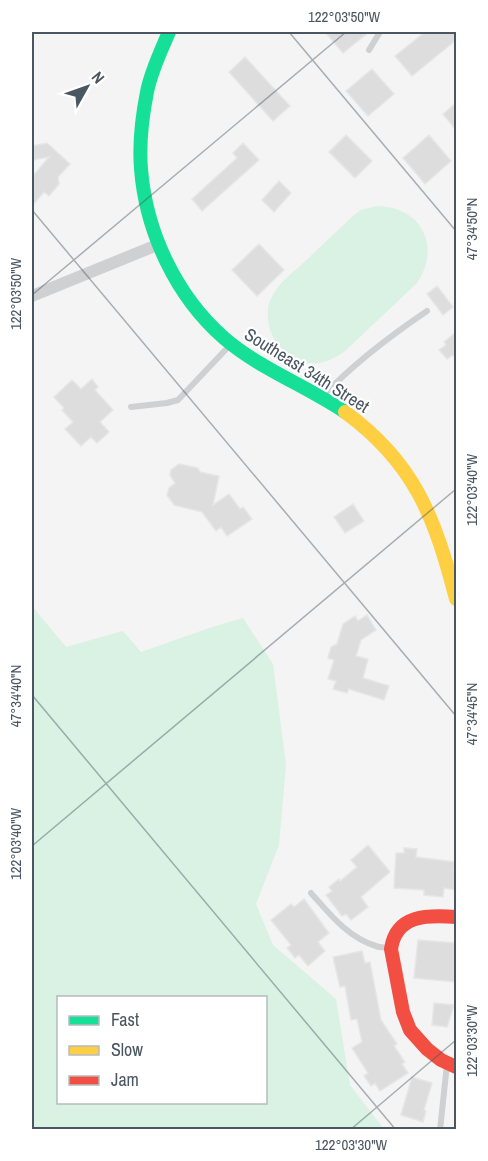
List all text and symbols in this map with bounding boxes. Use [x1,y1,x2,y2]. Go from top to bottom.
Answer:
text: 122°03'50"W [308,6,380,27]
north arrow [57,57,117,117]
text: N [87,67,110,88]
text: 47°34'50"N [461,198,482,260]
text: 122°03'50"W [5,258,26,330]
street label: Southeast 34th Street [240,322,374,418]
text: 122°03'40"W [461,454,482,526]
text: 47°34'40"N [5,665,26,727]
text: 47°34'45"N [461,683,482,745]
text: 122°03'40"W [5,808,26,880]
legend [57,996,267,1104]
text: 122°03'30"W [461,1005,482,1077]
text: Fast [111,1007,139,1032]
text: Slow [111,1037,143,1062]
text: Jam [111,1067,139,1092]
text: 122°03'30"W [315,1134,387,1155]

